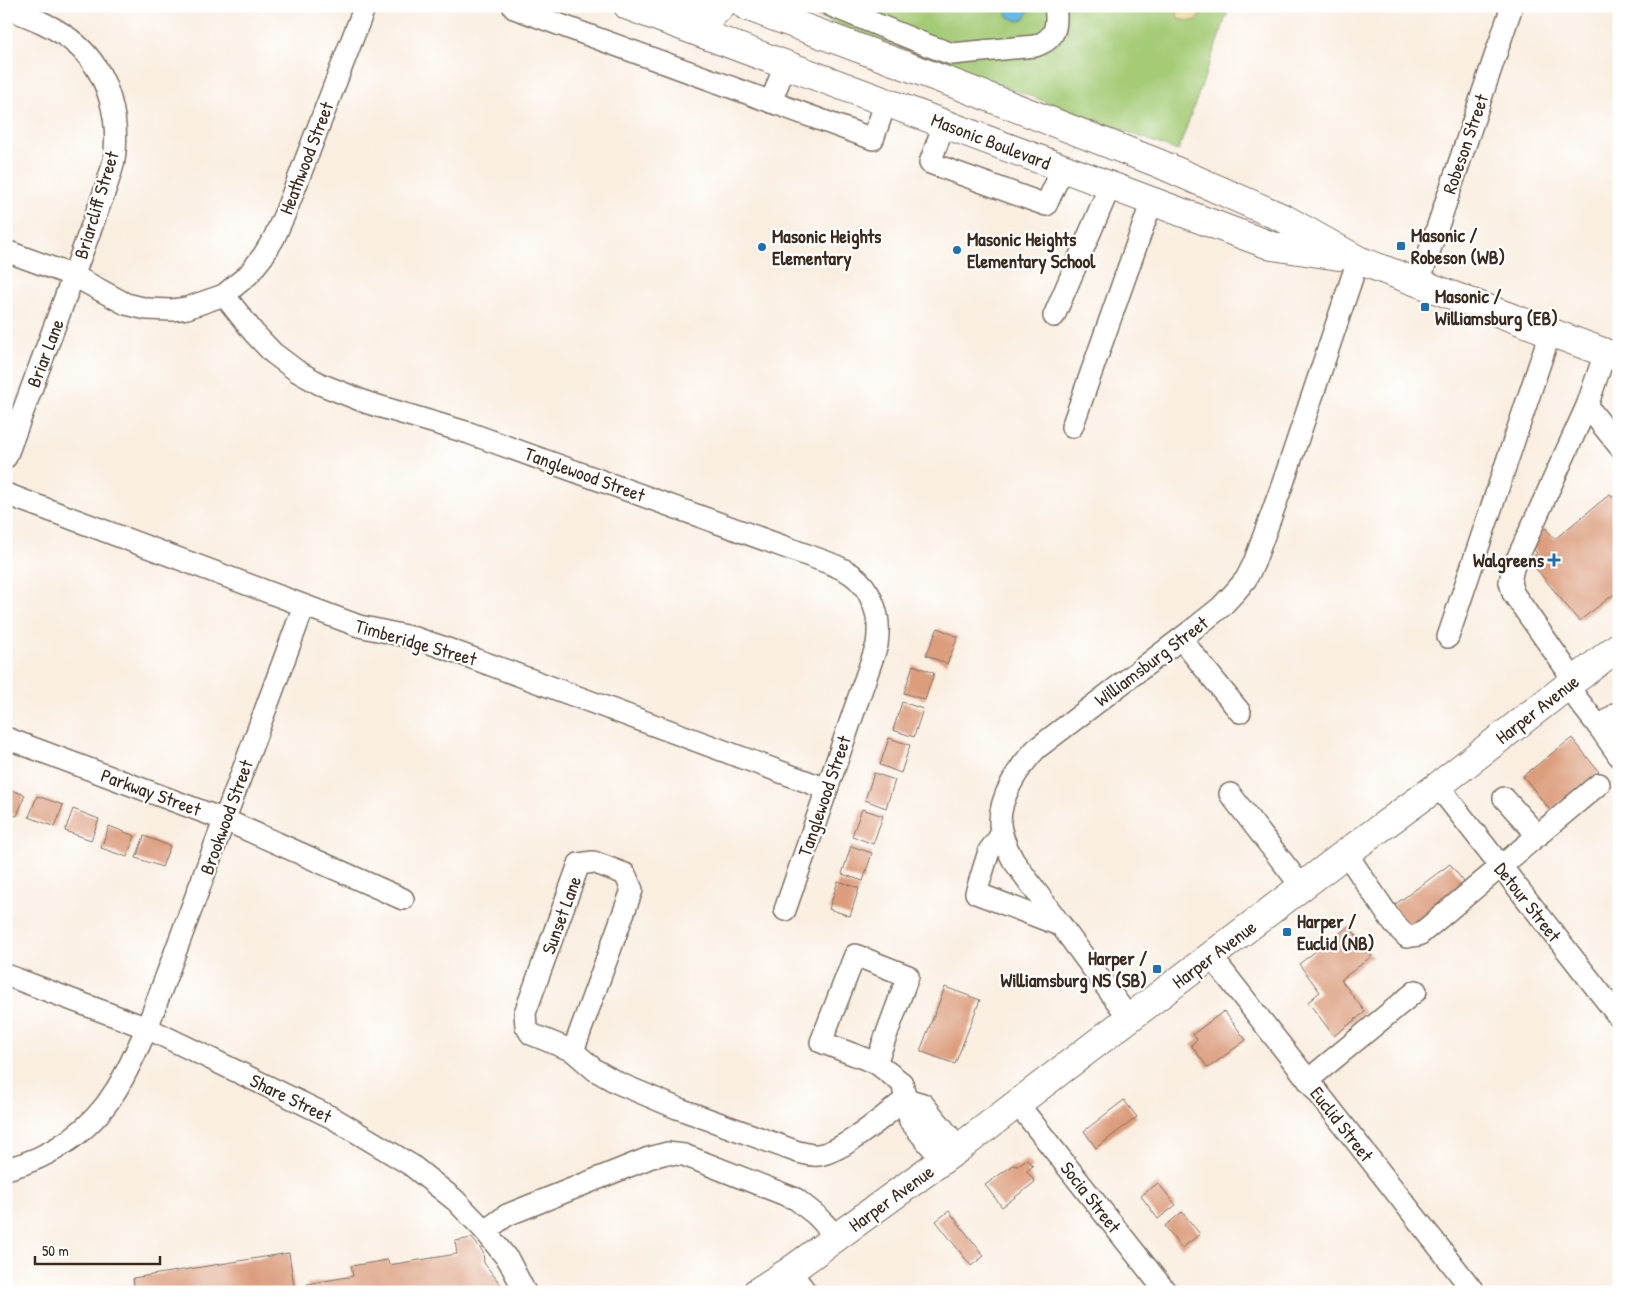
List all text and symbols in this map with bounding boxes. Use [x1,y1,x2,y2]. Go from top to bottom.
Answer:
street label: Robeson Street [1436,90,1494,197]
street label: Heathwood Street [273,98,340,218]
street label: Masonic Boulevard [928,106,1055,176]
street label: Briarcliff Street [67,148,125,262]
place label: Masonic / Robeson (WB) [1411,222,1505,270]
place label: Masonic Heights Elementary [772,223,882,272]
place label: Masonic Heights Elementary School [967,226,1096,275]
marker: Masonic / Robeson (WB) [1395,240,1407,252]
marker: Masonic Heights Elementary [756,241,768,253]
marker: Masonic Heights Elementary School [951,244,963,256]
place label: Masonic / Williamsburg (EB) [1435,283,1558,332]
marker: Masonic / Williamsburg (EB) [1419,301,1431,313]
street label: Briar Lane [20,315,70,391]
street label: Tanglewood Street [521,440,649,508]
place label: Walgreens [1473,547,1545,574]
marker: Walgreens [1548,554,1560,566]
street label: Williamsburg Street [1089,609,1213,712]
street label: Timberidge Street [352,612,480,672]
street label: Harper Avenue [1490,668,1584,750]
street label: Tanglewood Street [791,732,857,860]
street label: Brookwood Street [193,756,259,878]
street label: Parkway Street [97,762,205,822]
street label: Detour Street [1489,857,1568,948]
street label: Sunset Lane [535,872,587,958]
place label: Harper / Euclid (NB) [1297,908,1374,956]
street label: Harper Avenue [1167,913,1262,994]
marker: Harper / Euclid (NB) [1281,926,1293,938]
place label: Harper / Williamsburg NS (SB) [1001,945,1147,994]
marker: Harper / Williamsburg NS (SB) [1151,963,1163,975]
street label: Share Street [246,1067,336,1129]
street label: Euclid Street [1304,1081,1380,1167]
street label: Socia Street [1055,1156,1127,1238]
street label: Harper Avenue [843,1158,939,1238]
scale bar [35,1233,160,1265]
text: 50 m [42,1240,69,1261]

